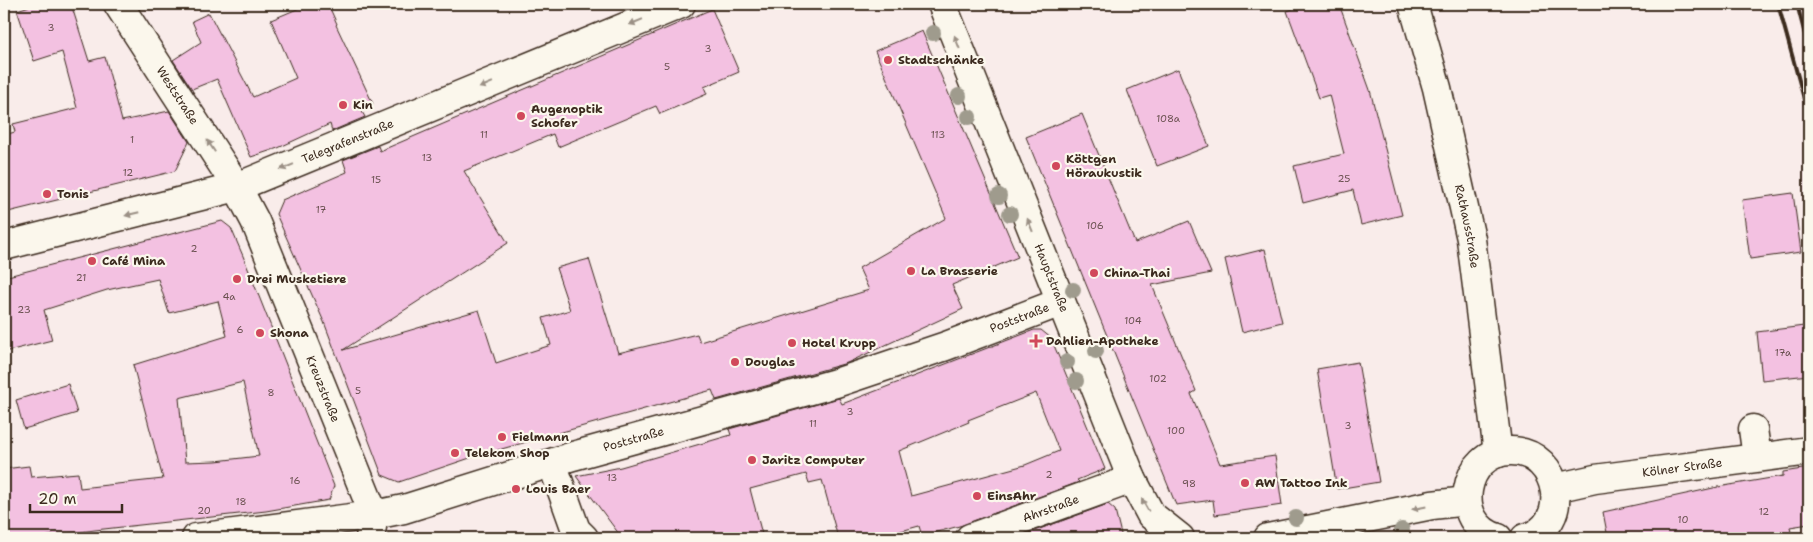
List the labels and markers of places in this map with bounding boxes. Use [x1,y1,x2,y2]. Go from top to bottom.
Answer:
place label: Stadtschänke [898,52,984,68]
marker: Stadtschänke [882,54,894,66]
place label: Kin [353,97,373,113]
marker: Kin [337,99,349,111]
place label: Augenoptik Schofer [531,101,603,131]
marker: Augenoptik Schofer [515,110,527,122]
place label: Köttgen Höraukustik [1066,151,1142,181]
marker: Köttgen Höraukustik [1050,160,1062,172]
place label: Tonis [57,186,89,202]
marker: Tonis [41,188,53,200]
place label: Café Mina [102,253,166,269]
marker: Café Mina [86,255,98,267]
place label: La Brasserie [921,263,998,279]
marker: La Brasserie [905,265,917,277]
place label: China-Thai [1104,265,1171,281]
marker: China-Thai [1088,267,1100,279]
place label: Drei Musketiere [247,271,347,287]
marker: Drei Musketiere [231,273,243,285]
place label: Shona [270,325,310,341]
marker: Shona [254,327,266,339]
place label: Dahlien-Apotheke [1046,333,1159,349]
place label: Hotel Krupp [802,335,876,351]
marker: Dahlien-Apotheke [1030,335,1042,347]
marker: Hotel Krupp [786,337,798,349]
place label: Douglas [745,354,795,370]
marker: Douglas [729,356,741,368]
place label: Fielmann [512,429,569,445]
marker: Fielmann [496,431,508,443]
place label: Telekom Shop [465,445,550,461]
marker: Telekom Shop [449,447,461,459]
place label: Jaritz Computer [762,452,865,468]
marker: Jaritz Computer [746,454,758,466]
place label: AW Tattoo Ink [1255,475,1348,491]
marker: AW Tattoo Ink [1239,477,1251,489]
place label: Louis Baer [526,481,591,497]
marker: Louis Baer [510,483,522,495]
place label: EinsAhr [987,488,1037,504]
marker: EinsAhr [971,490,983,502]

